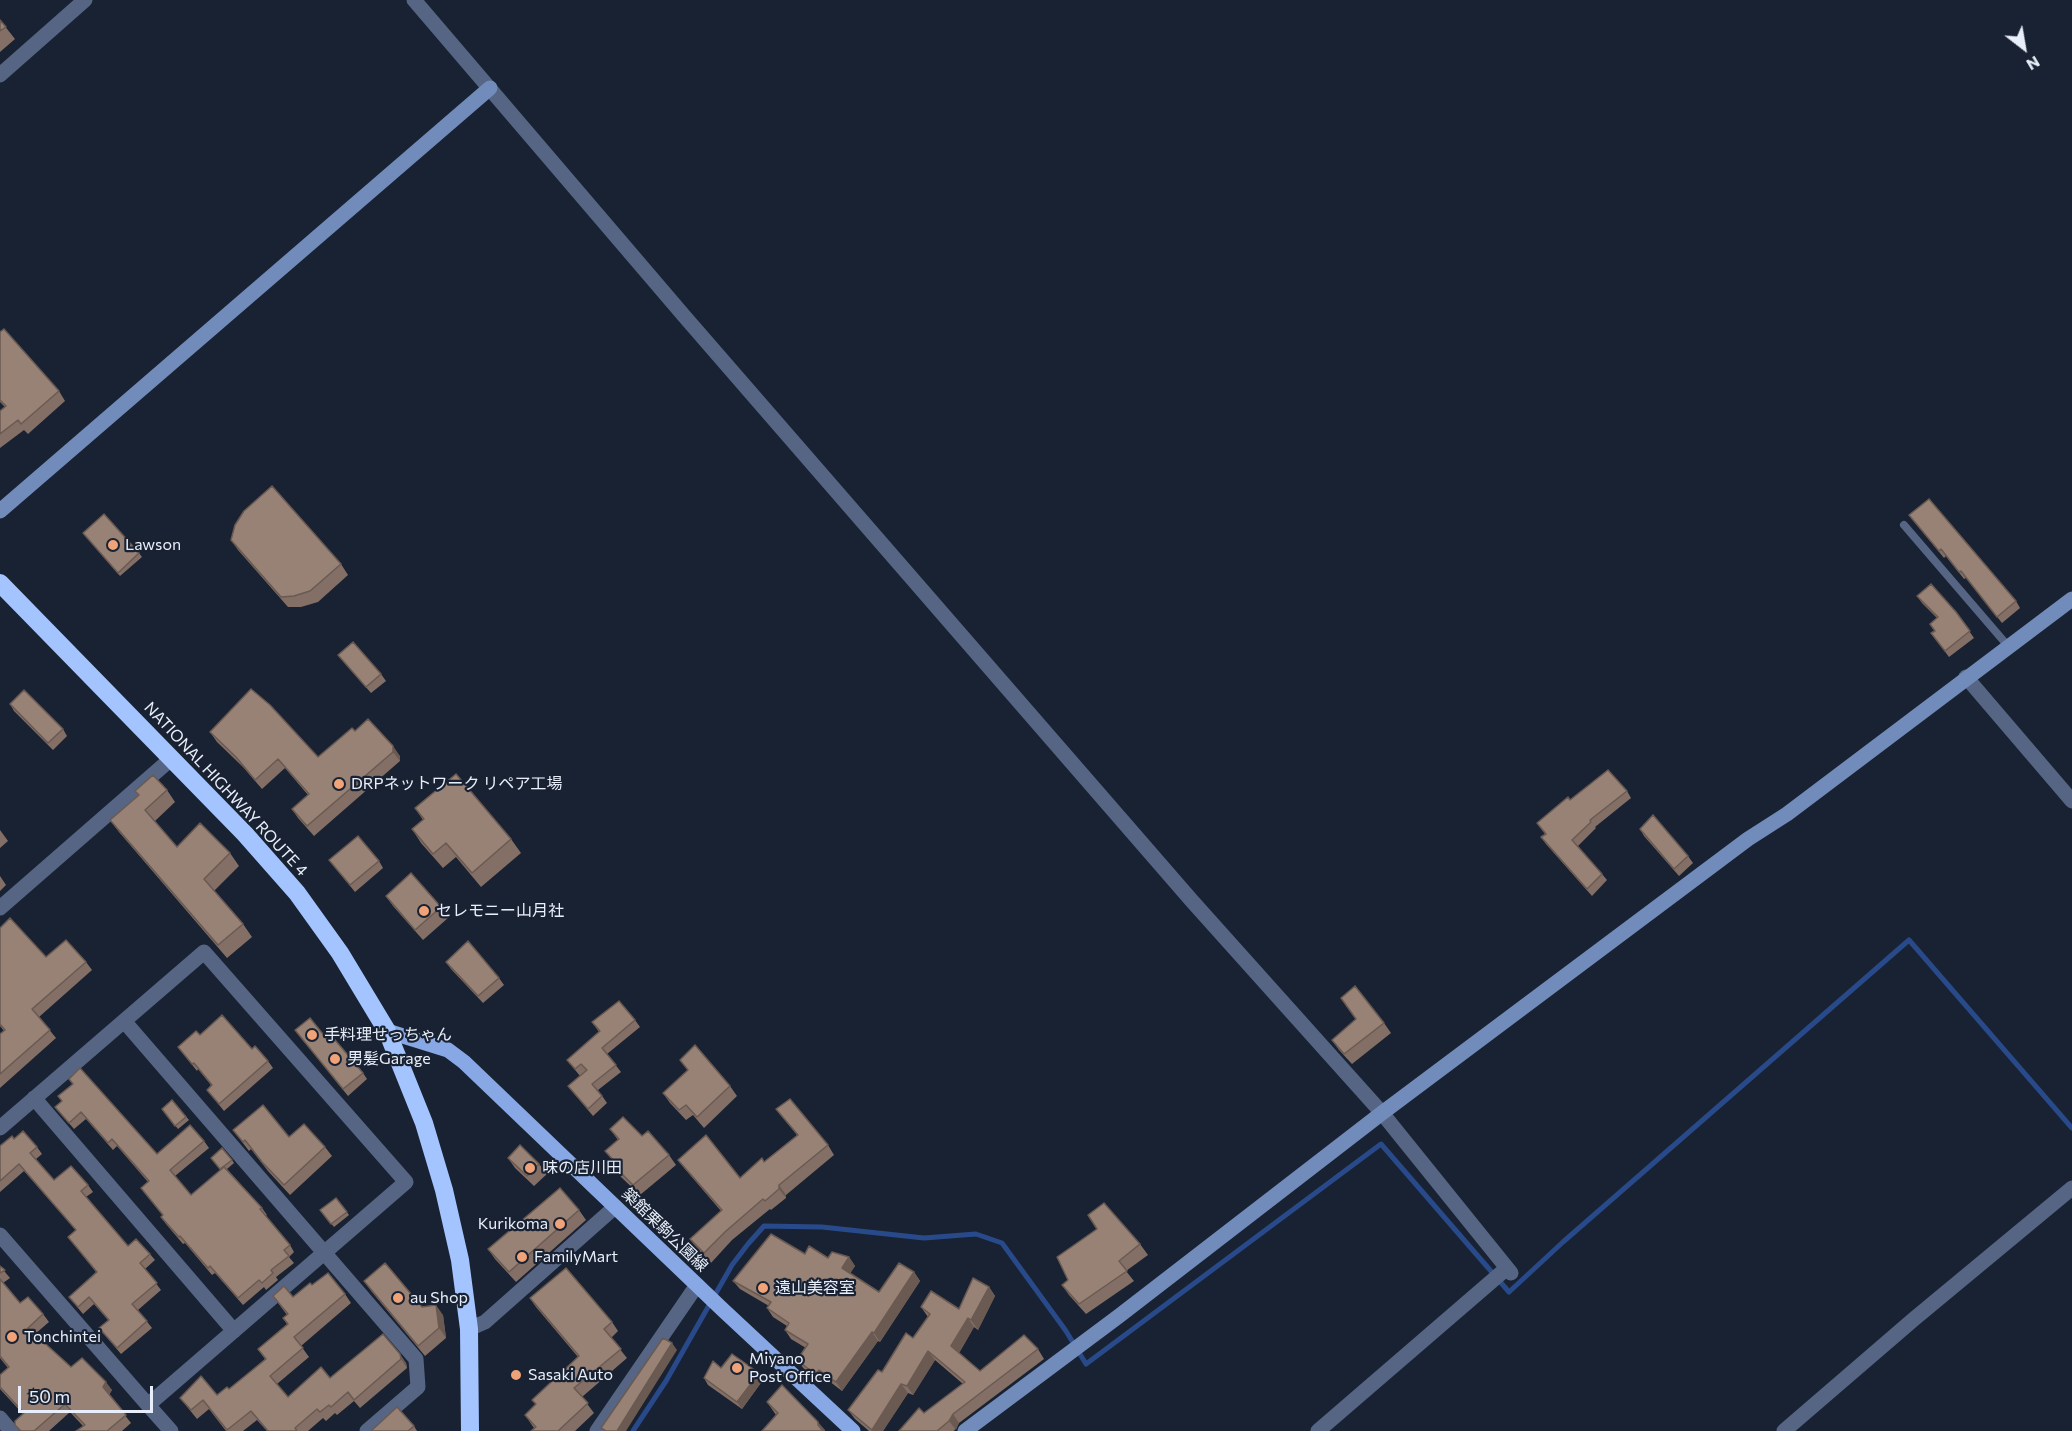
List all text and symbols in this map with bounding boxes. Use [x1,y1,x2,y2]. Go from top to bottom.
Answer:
north arrow [1994,18,2054,78]
text: N [2023,53,2044,75]
place label: Lawson [125,535,181,555]
marker: Lawson [106,538,120,552]
street label: NATIONAL HIGHWAY ROUTE 4 [140,698,312,880]
place label: DRPネットワーク リペア工場 [351,774,563,794]
marker: DRPネットワーク リペア工場 [332,777,346,791]
place label: セレモニー山月社 [436,901,564,921]
marker: セレモニー山月社 [417,904,431,918]
place label: 手料理せっちゃん [324,1025,452,1045]
marker: 手料理せっちゃん [305,1028,319,1042]
place label: 男髪Garage [347,1049,431,1069]
marker: 男髪Garage [328,1052,342,1066]
place label: 味の店川田 [542,1158,622,1178]
marker: 味の店川田 [523,1161,537,1175]
street label: 築館栗駒公園線 [618,1184,712,1276]
place label: Kurikoma [478,1214,548,1234]
marker: Kurikoma [553,1217,567,1231]
place label: FamilyMart [534,1247,618,1267]
marker: FamilyMart [515,1250,529,1264]
place label: 遠山美容室 [775,1278,855,1298]
marker: 遠山美容室 [756,1281,770,1295]
place label: au Shop [410,1288,468,1308]
marker: au Shop [391,1291,405,1305]
place label: Tonchintei [24,1327,101,1347]
marker: Tonchintei [5,1330,19,1344]
place label: Miyano Post Office [749,1349,831,1387]
marker: Miyano Post Office [730,1361,744,1375]
place label: Sasaki Auto [528,1365,613,1385]
marker: Sasaki Auto [509,1368,523,1382]
scale bar [21,1374,156,1412]
text: 50 m [29,1385,70,1407]

